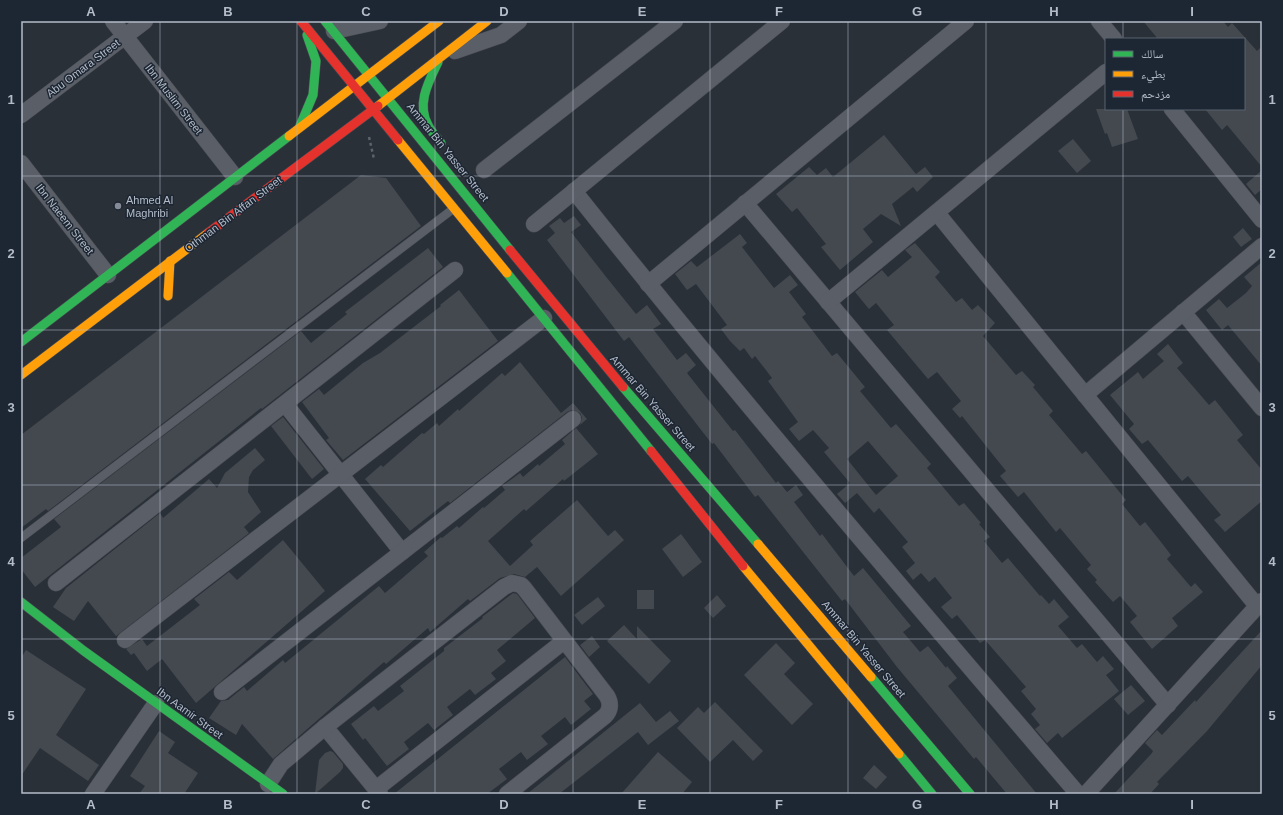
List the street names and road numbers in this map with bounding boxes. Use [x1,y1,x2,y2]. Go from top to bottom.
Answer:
street label: Abu Omara Street [44,37,122,99]
street label: Ibn Muslim Street [143,62,205,136]
street label: Ammar Bin Yasser Street [405,100,491,204]
street label: Othman Bin Affan Street [182,174,284,254]
street label: Ibn Naeem Street [34,181,96,257]
street label: Ammar Bin Yasser Street [608,353,698,453]
street label: Ammar Bin Yasser Street [820,598,908,700]
street label: Ibn Aamir Street [155,685,225,741]

